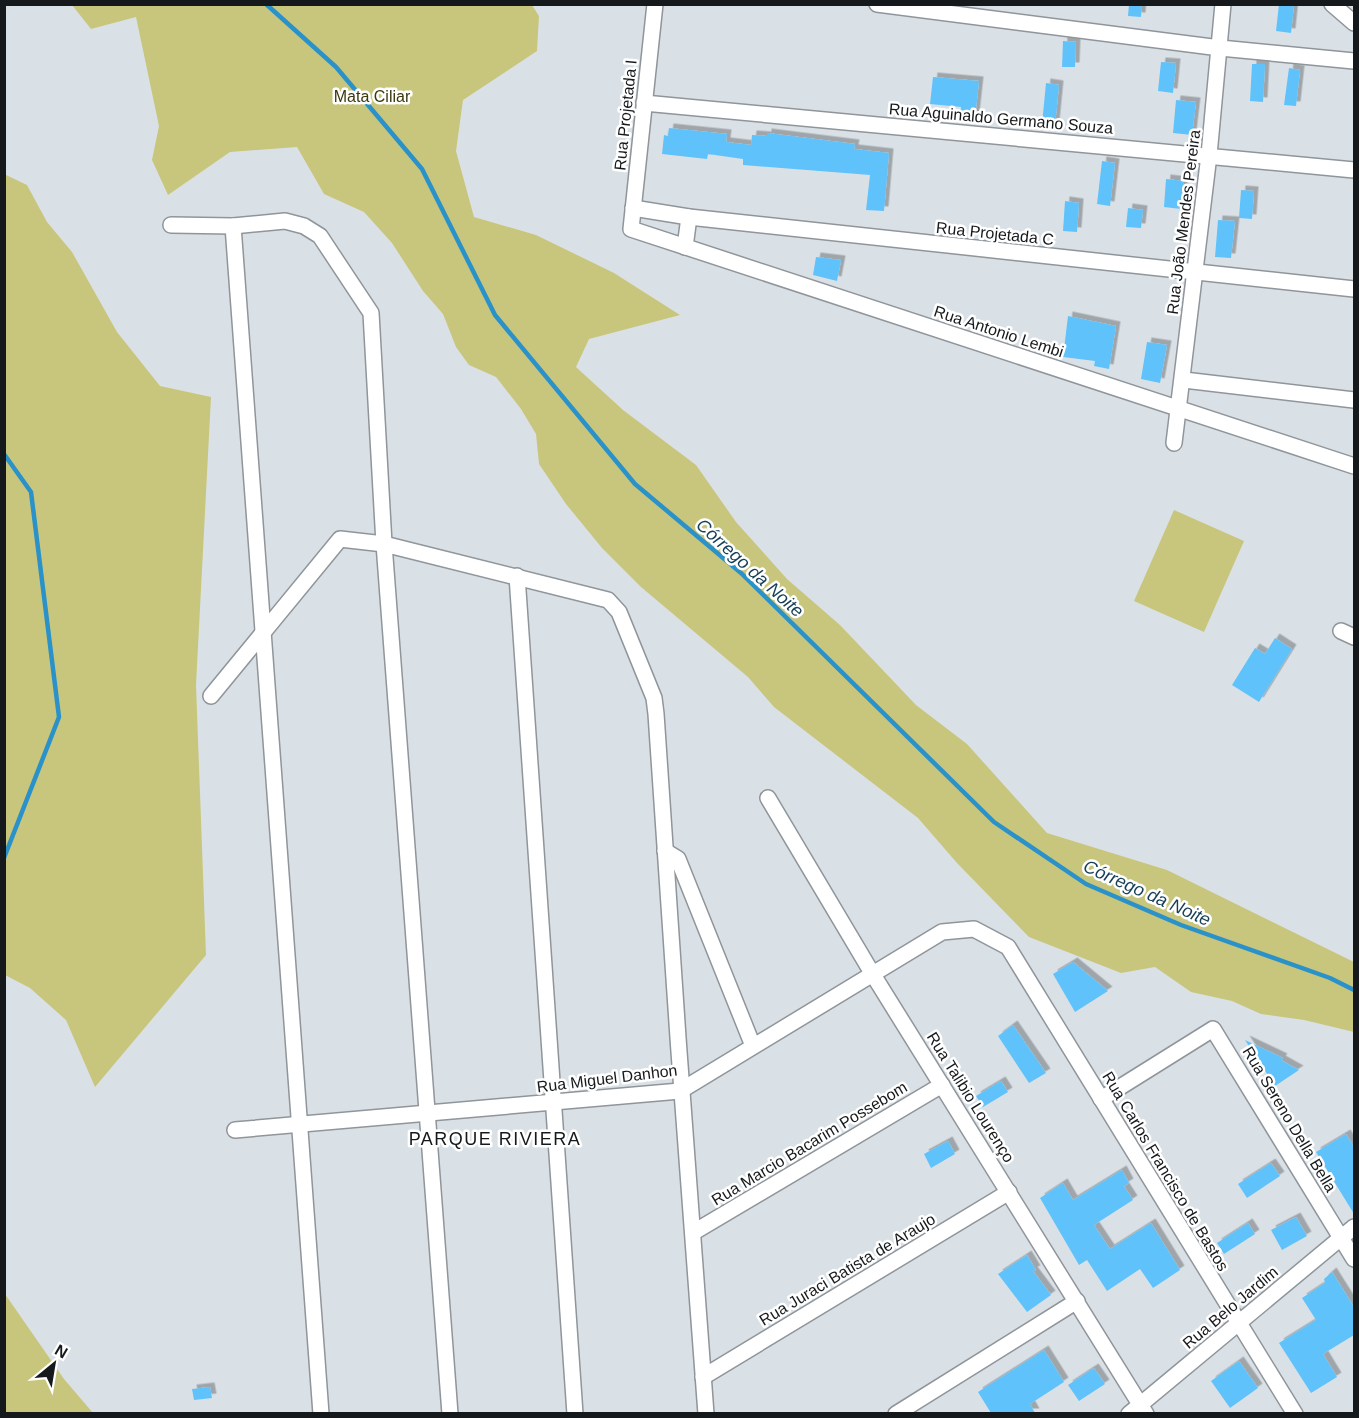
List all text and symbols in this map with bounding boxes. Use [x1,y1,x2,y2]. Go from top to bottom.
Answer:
street label: Rua Projetada I [611,59,640,171]
park label: Mata Ciliar [334,88,411,105]
street label: Rua Aguinaldo Germano Souza [888,100,1114,137]
street label: Rua João Mendes Pereira [1164,129,1203,315]
street label: Rua Projetada C [935,219,1055,248]
street label: Rua Antonio Lembi [932,303,1066,360]
water label: Córrego da Noite [692,515,808,621]
water label: Córrego da Noite [1080,856,1214,930]
street label: Rua Talibio Lourenço [924,1029,1018,1165]
street label: Rua Sereno Della Bella [1239,1044,1340,1195]
street label: Rua Miguel Danhon [536,1061,678,1096]
street label: Rua Carlos Francisco de Bastos [1099,1069,1232,1274]
street label: Rua Marcio Bacarim Possebom [708,1078,910,1209]
district label: PARQUE RIVIERA [409,1129,581,1149]
street label: Rua Juraci Batista de Araujo [756,1210,938,1329]
street label: Rua Belo Jardim [1180,1263,1281,1352]
north arrow [24,1334,84,1394]
text: N [52,1341,71,1362]

